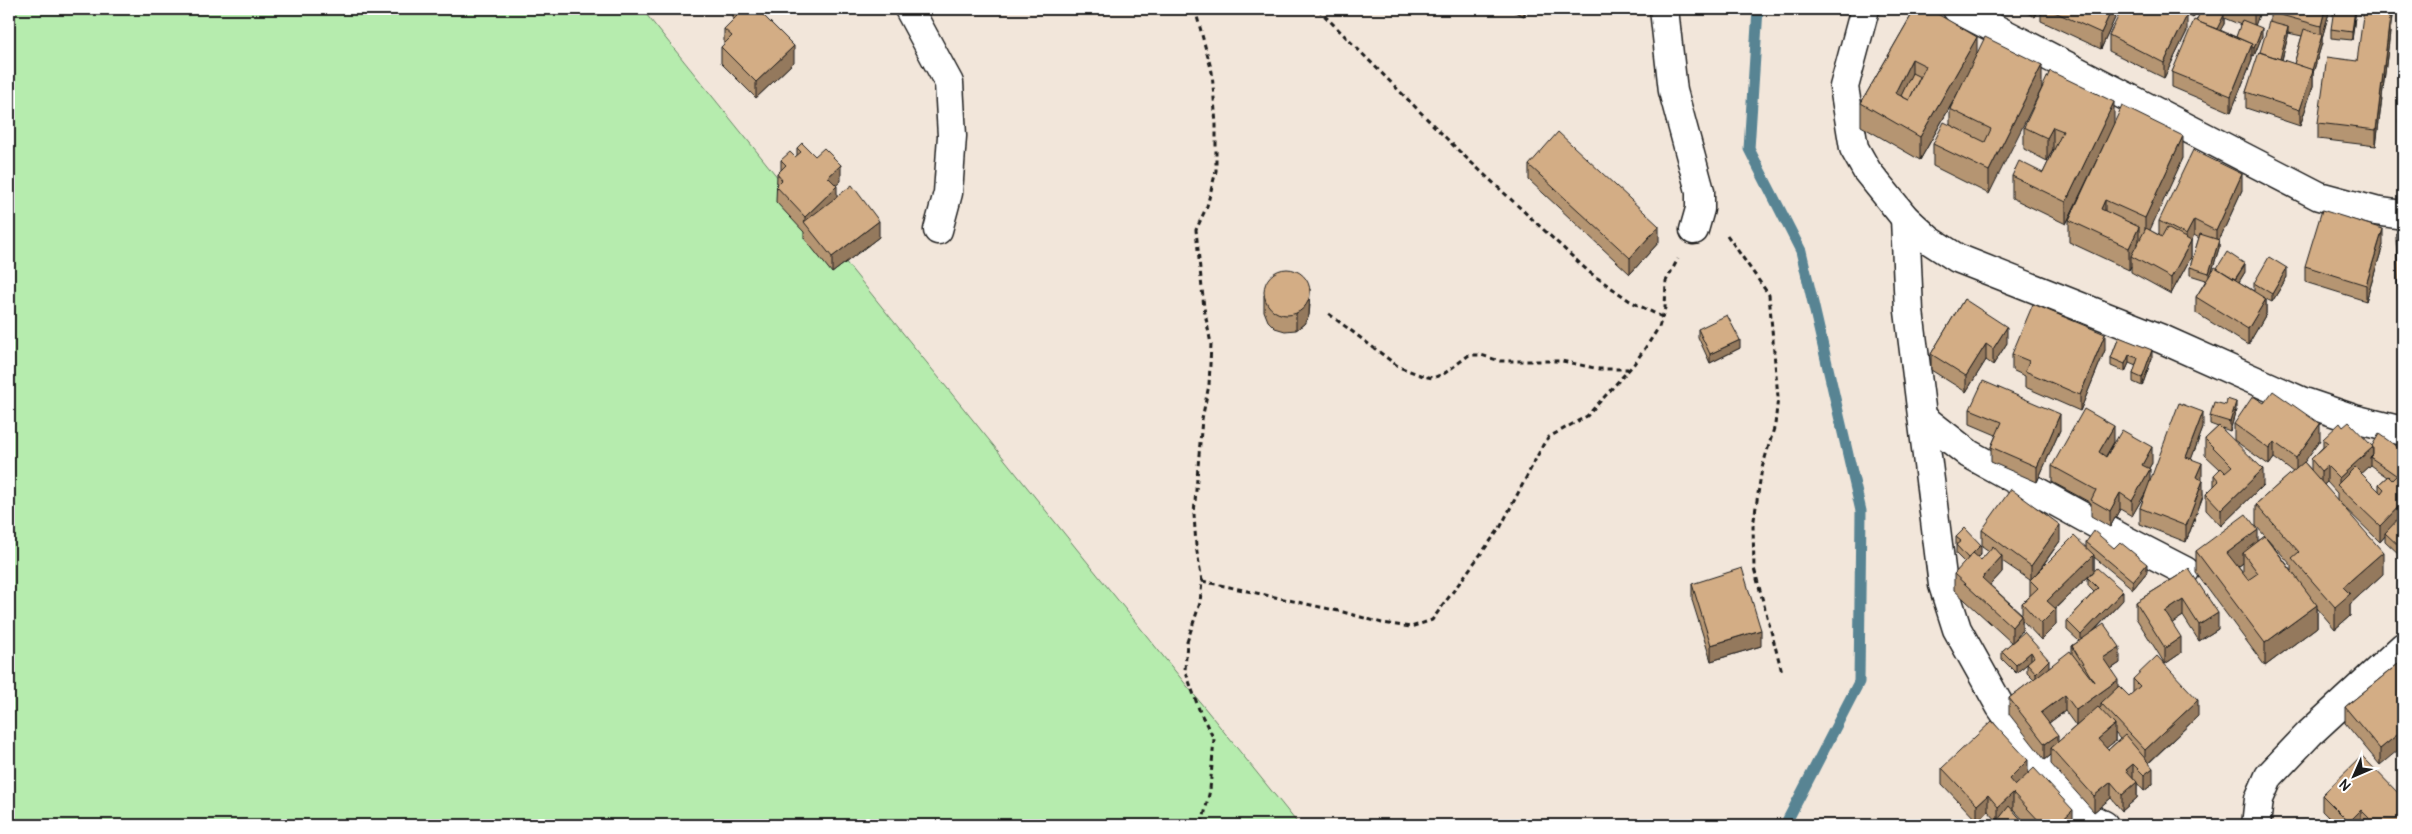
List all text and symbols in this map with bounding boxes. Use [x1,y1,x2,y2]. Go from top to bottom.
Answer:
north arrow [2330,752,2380,802]
text: N [2336,775,2355,794]

